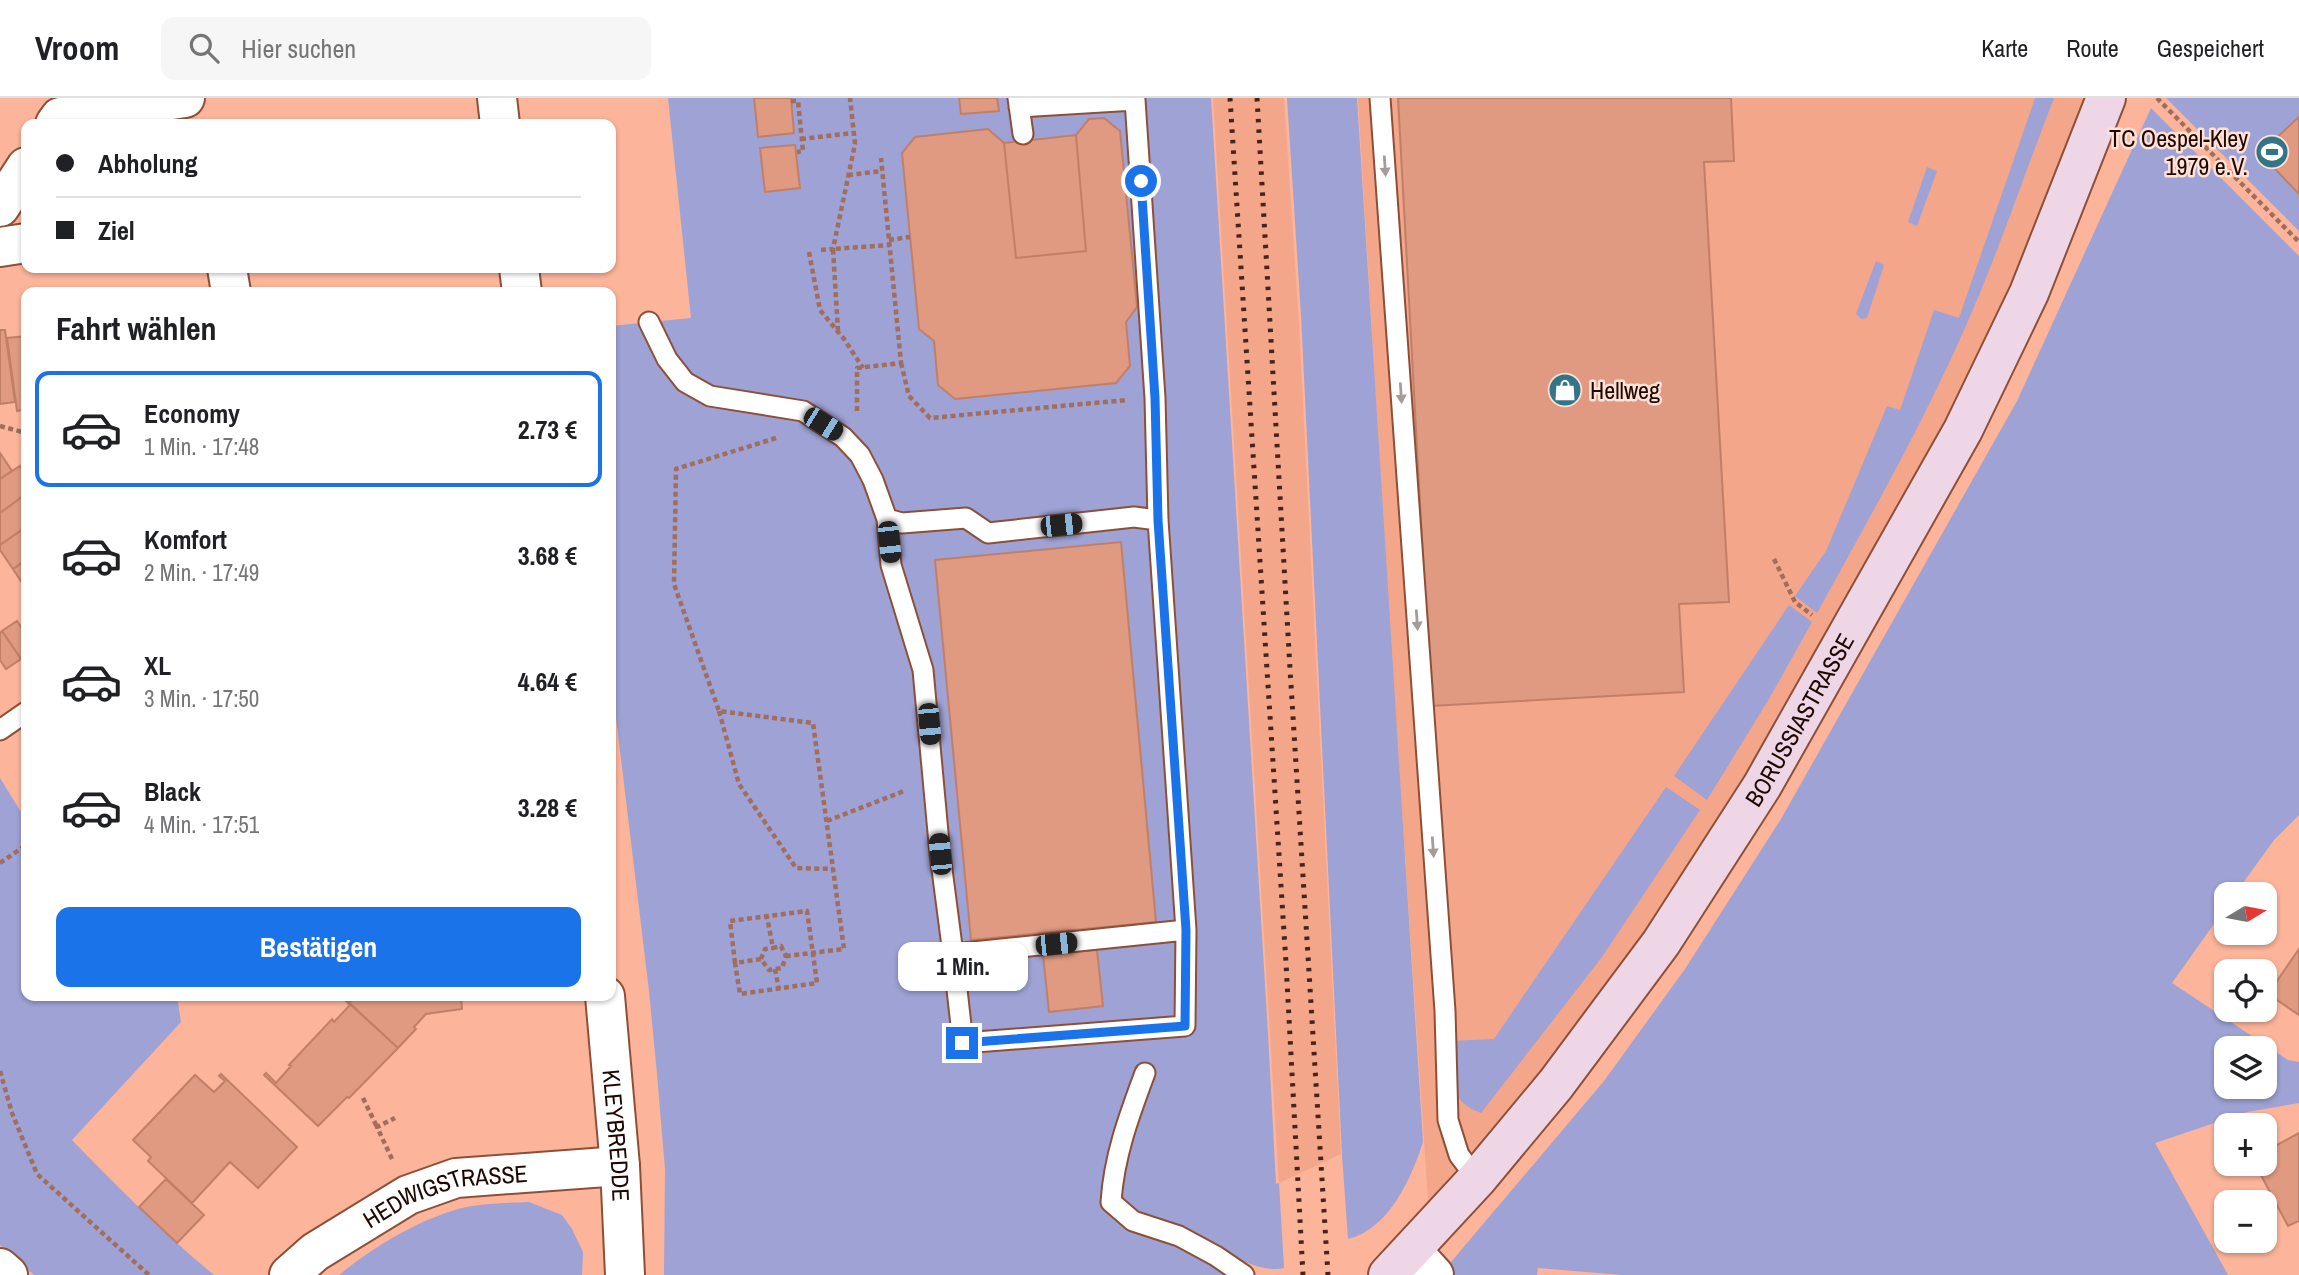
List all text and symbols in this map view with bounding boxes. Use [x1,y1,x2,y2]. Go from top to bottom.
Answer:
search box [161,17,651,80]
text: Vroom [35,26,119,70]
icon: search [185,29,223,67]
text: Hier suchen [241,31,356,66]
text: Karte [1981,32,2028,64]
text: Route [2066,32,2119,64]
text: Gespeichert [2157,32,2264,64]
place label: TC Oespel-Kley 1979 e.V. [2109,122,2248,182]
sports icon: TC Oespel-Kley 1979 e.V. [2253,133,2291,171]
text: Abholung [98,146,197,181]
one-way arrow [1379,155,1390,177]
route start [1125,165,1157,197]
text: Ziel [98,213,135,248]
text: Fahrt wählen [56,307,217,350]
shop icon: Hellweg [1546,371,1584,409]
place label: Hellweg [1590,374,1660,406]
one-way arrow [1396,382,1407,404]
text: Economy [144,396,240,431]
icon: car [60,398,123,461]
car [800,404,847,444]
text: 2.73 € [518,412,577,447]
text: 1 Min. · 17:48 [144,431,259,462]
car [1040,512,1083,538]
car [877,520,902,564]
text: Komfort [144,522,227,557]
icon: car [60,524,123,587]
text: 3.68 € [518,538,577,573]
text: 2 Min. · 17:49 [144,557,259,588]
one-way arrow [1412,609,1423,631]
street label: BORUSSIASTRASSE [1737,628,1861,812]
text: XL [144,648,171,683]
icon: car [60,650,123,713]
text: 4.64 € [518,664,577,699]
text: 3 Min. · 17:50 [144,683,259,714]
car [917,702,942,746]
text: Black [144,774,201,809]
icon: car [60,776,123,839]
text: 3.28 € [518,790,577,825]
text: 4 Min. · 17:51 [144,809,259,840]
car [928,832,953,876]
one-way arrow [1428,836,1439,858]
north arrow [2214,882,2277,945]
map controls [2214,882,2277,1253]
button: Bestätigen [56,907,581,987]
car [1035,931,1078,957]
callout: 1 Min. [897,942,1027,990]
text: 1 Min. [936,951,990,982]
button: locate [2214,959,2277,1022]
route end [946,1027,978,1059]
button: layers [2214,1036,2277,1099]
street label: KLEYBREDDE [596,1068,638,1202]
button: + [2214,1113,2277,1176]
street label: HEDWIGSTRASSE [357,1157,529,1235]
button: − [2214,1190,2277,1253]

